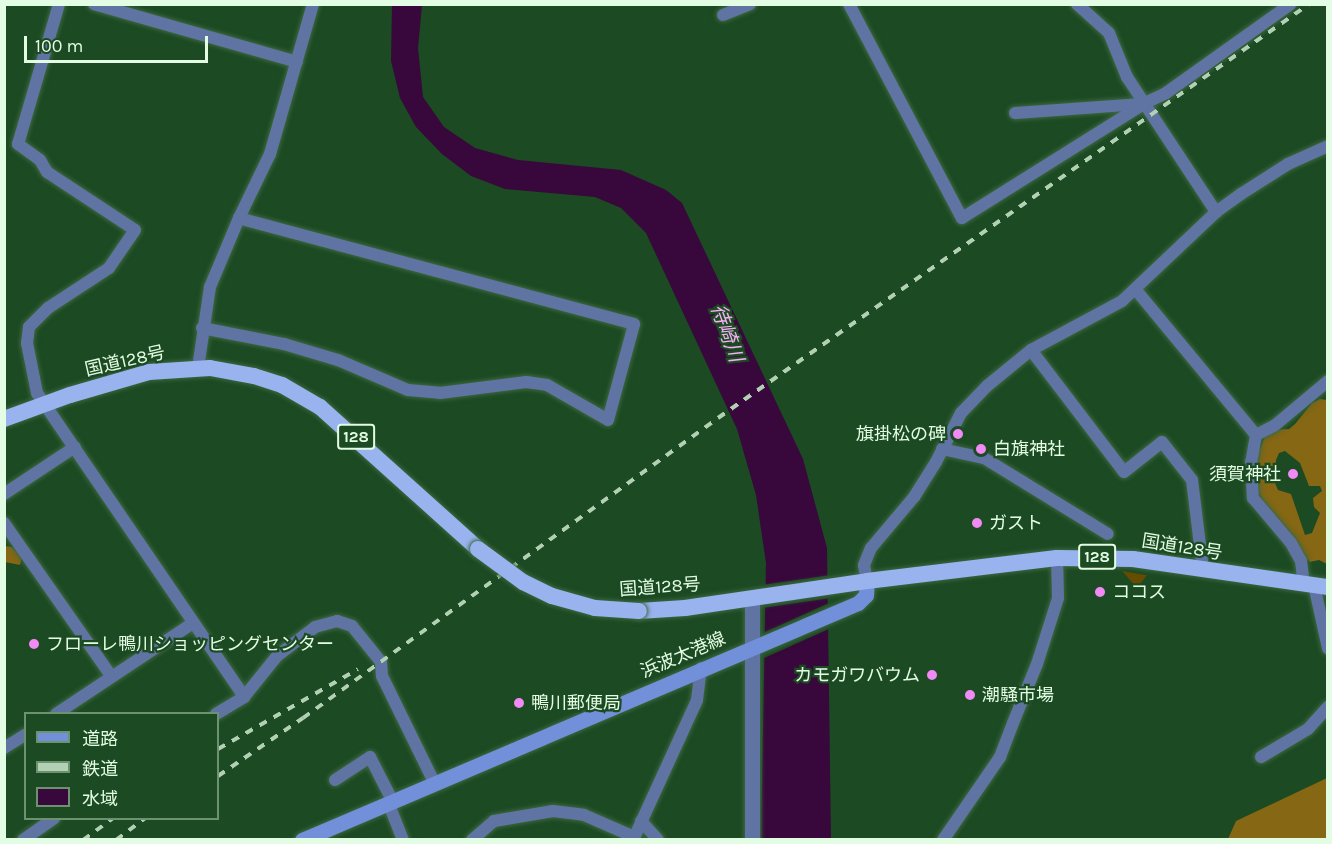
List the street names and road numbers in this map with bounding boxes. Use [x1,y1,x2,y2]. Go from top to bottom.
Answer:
street label: 国道128号 [83,341,167,381]
road number: 128 [336,424,376,450]
street label: 国道128号 [1140,530,1224,564]
road number: 128 [1078,544,1116,570]
street label: 国道128号 [619,573,701,601]
street label: 浜波太港線 [637,627,729,683]

